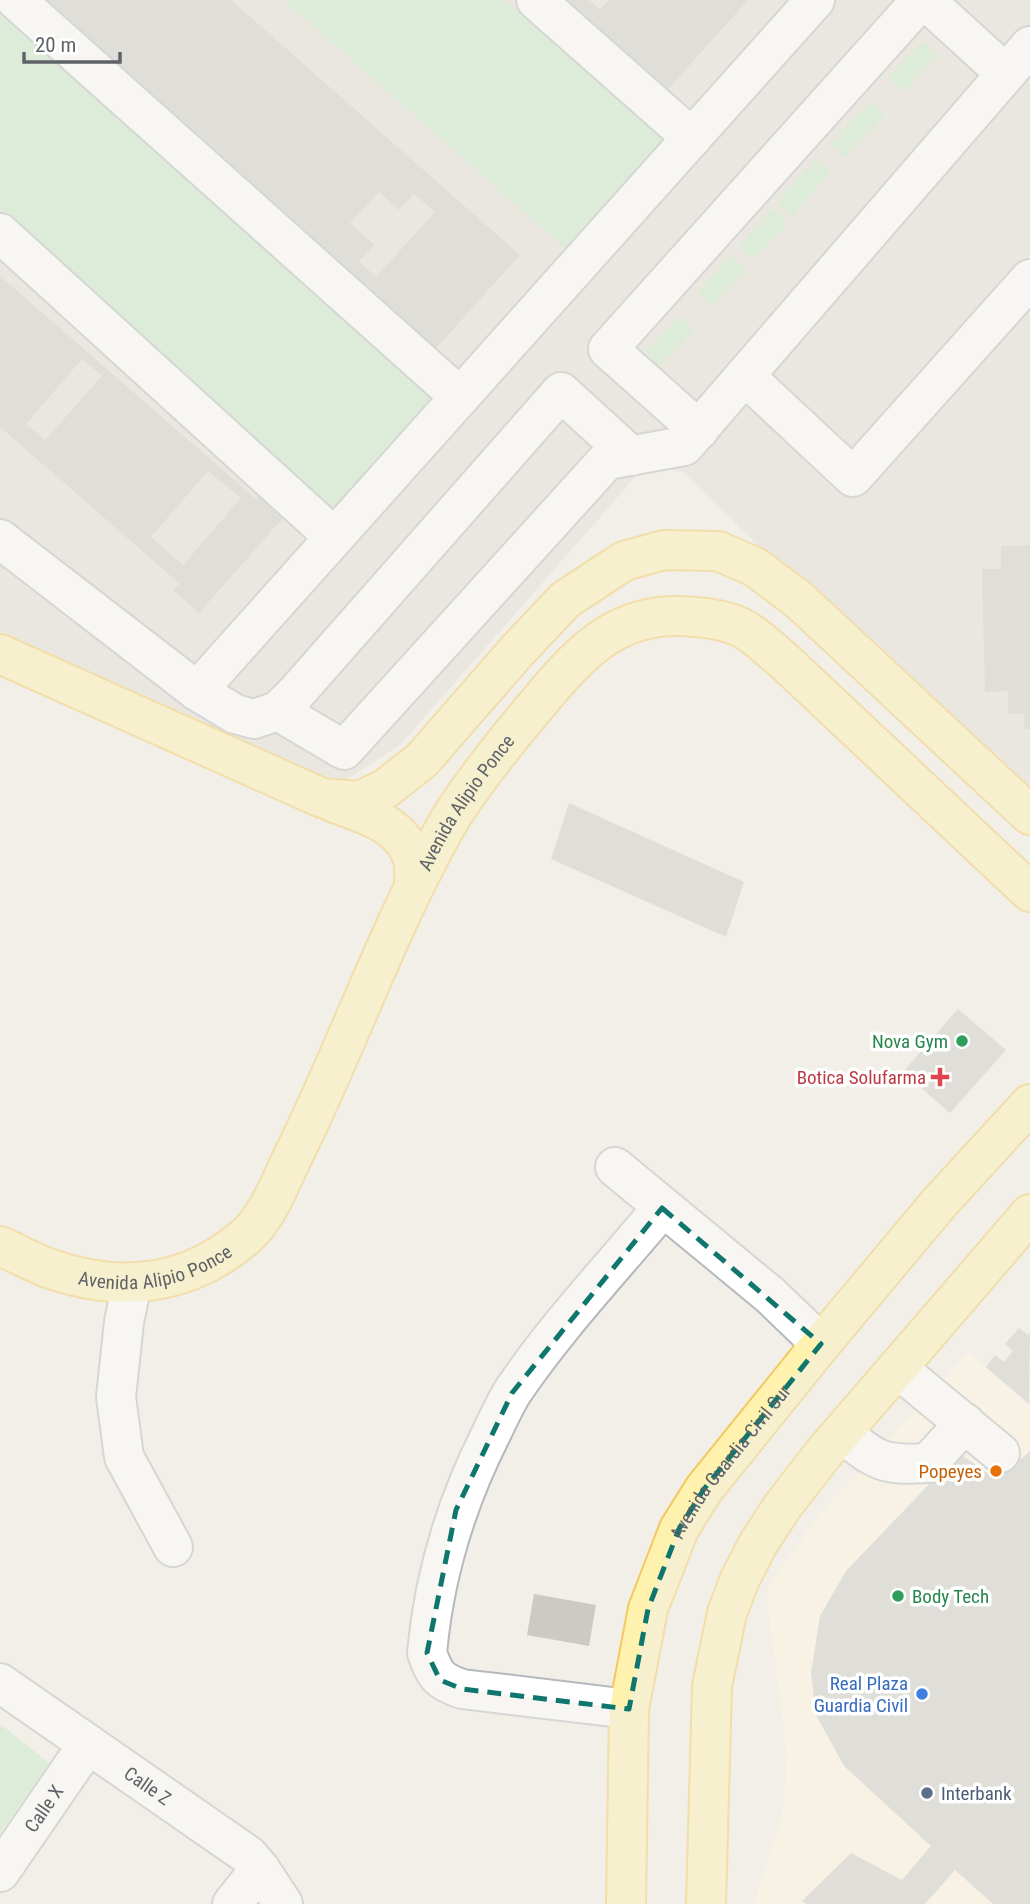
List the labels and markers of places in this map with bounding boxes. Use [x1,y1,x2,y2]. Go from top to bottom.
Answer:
place label: Nova Gym [872,1030,948,1053]
marker: Nova Gym [954,1033,970,1049]
place label: Botica Solufarma [797,1066,926,1089]
marker: Botica Solufarma [932,1069,948,1085]
place label: Popeyes [919,1460,982,1483]
marker: Popeyes [988,1463,1004,1479]
place label: Body Tech [912,1585,989,1608]
marker: Body Tech [890,1588,906,1604]
place label: Real Plaza Guardia Civil [814,1672,908,1717]
marker: Real Plaza Guardia Civil [914,1686,930,1702]
place label: Interbank [941,1782,1012,1805]
marker: Interbank [919,1785,935,1801]

